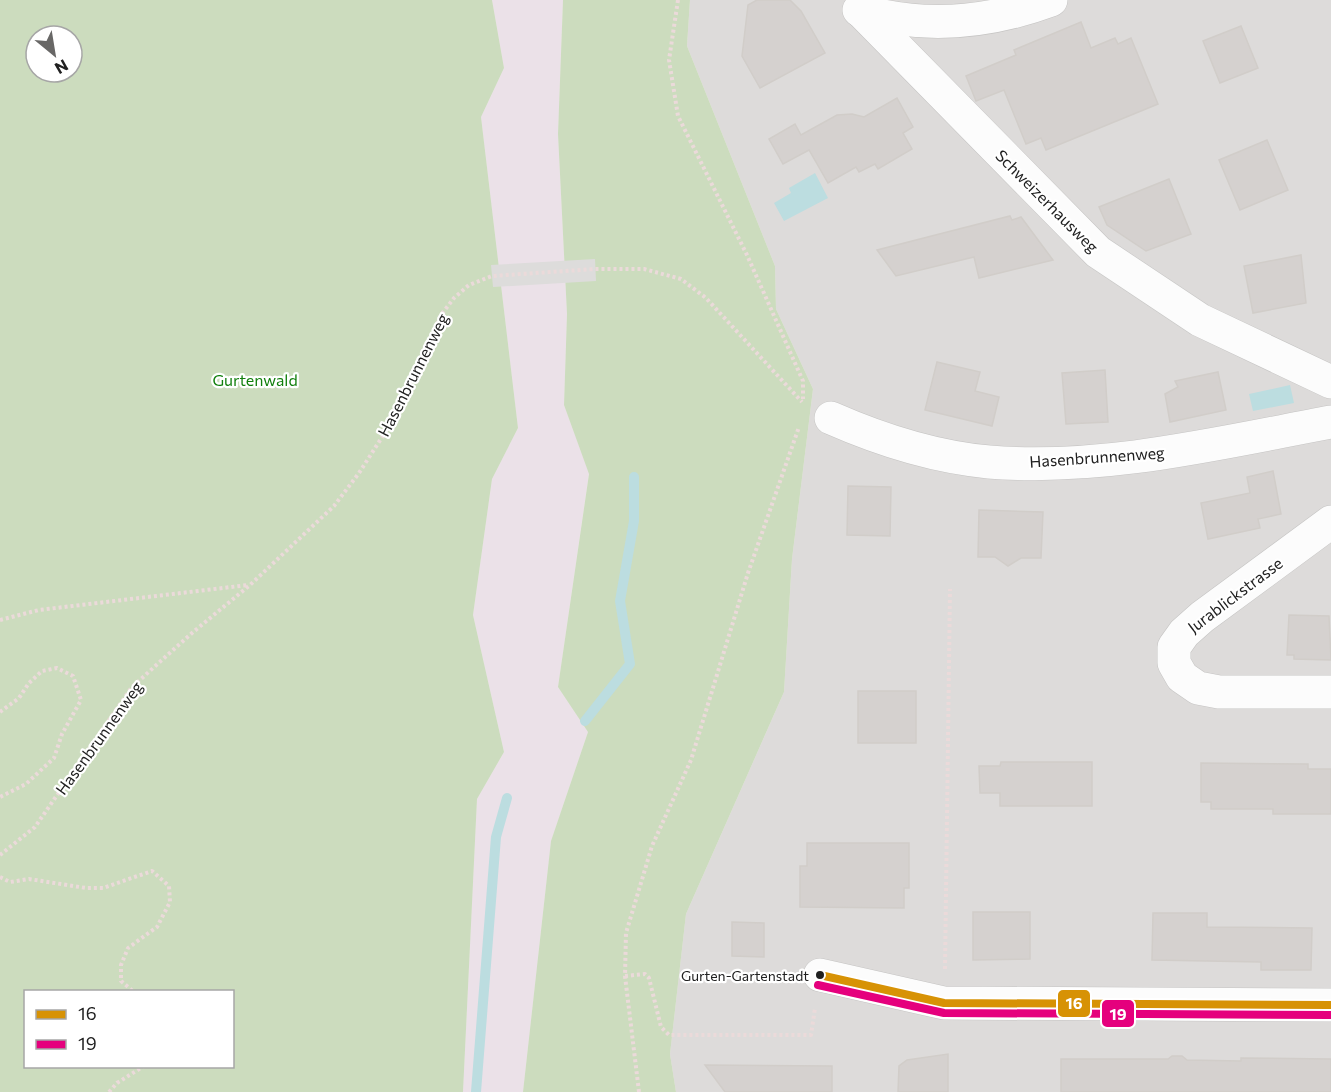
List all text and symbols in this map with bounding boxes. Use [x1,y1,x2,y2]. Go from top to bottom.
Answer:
north arrow [24,24,84,84]
text: N [52,56,72,79]
street label: Schweizerhausweg [992,145,1103,256]
street label: Hasenbrunnenweg [373,310,452,439]
park label: Gurtenwald [212,370,298,389]
street label: Hasenbrunnenweg [1029,442,1166,471]
street label: Jurablickstrasse [1184,553,1286,636]
street label: Hasenbrunnenweg [51,677,146,798]
place label: Gurten-Gartenstadt [681,967,809,984]
marker: Gurten-Gartenstadt [814,969,826,981]
line badge: 16 [1057,989,1091,1018]
legend [24,990,234,1068]
text: 16 [1065,993,1083,1012]
line badge: 19 [1101,999,1135,1028]
text: 16 [78,1002,97,1024]
text: 19 [1109,1004,1127,1023]
text: 19 [78,1032,97,1054]

